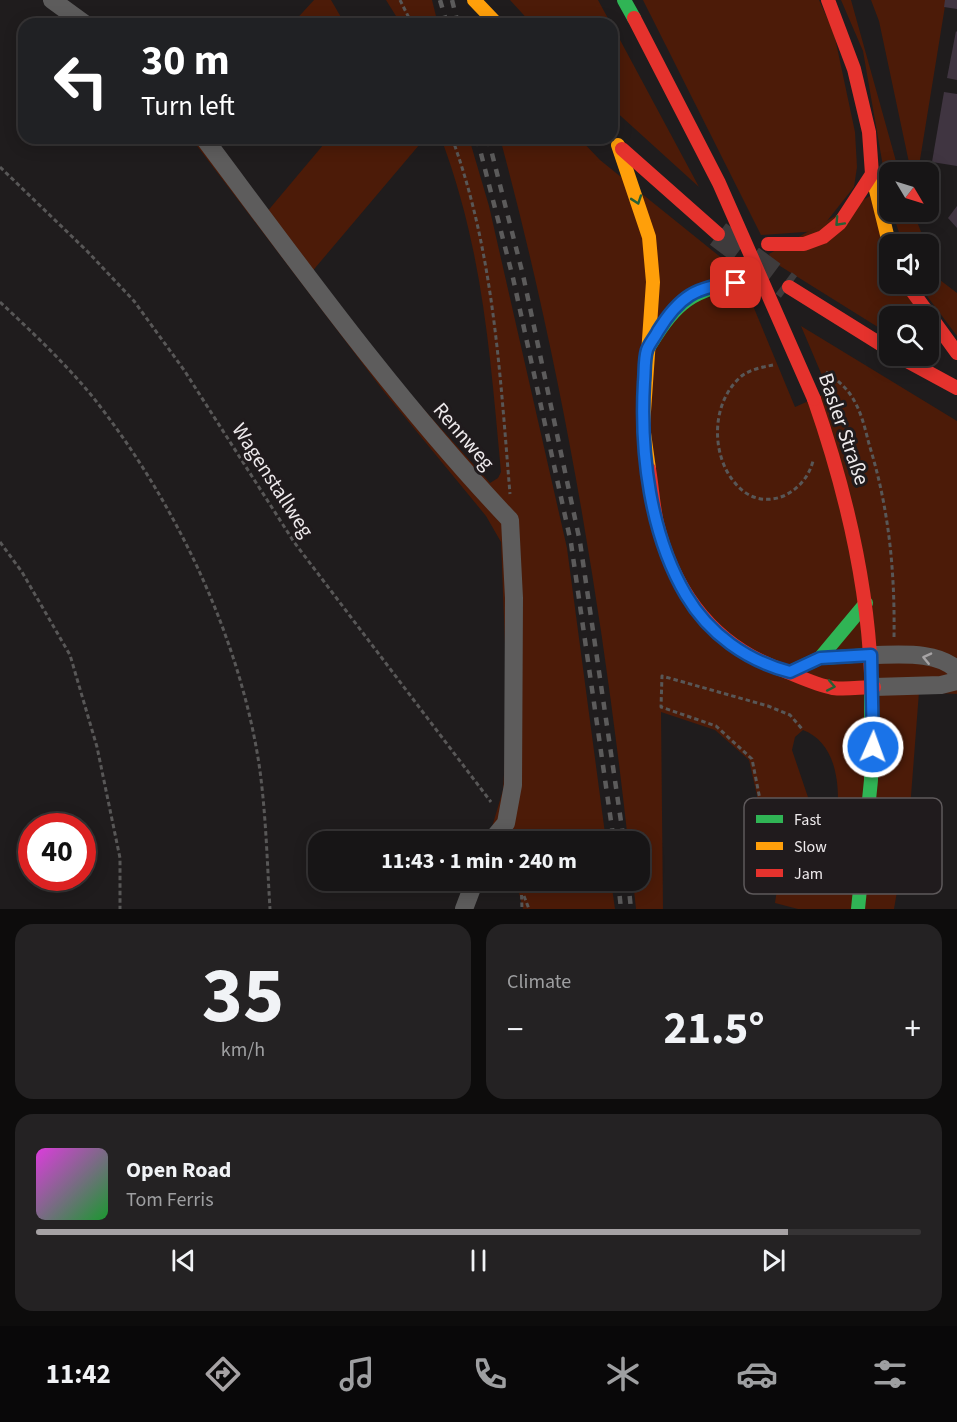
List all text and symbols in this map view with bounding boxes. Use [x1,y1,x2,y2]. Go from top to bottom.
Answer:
text: 30 m [141,31,230,91]
icon: left [42,42,120,120]
text: Turn left [141,87,235,126]
north arrow [879,162,939,222]
map controls [879,162,939,366]
one-way arrow [630,194,643,205]
one-way arrow [836,214,847,225]
button: sound [879,234,939,294]
pin [710,257,761,308]
icon: arrive [719,266,752,299]
button: search [879,306,939,366]
street label: Basler Straße [811,369,877,489]
street label: Rennweg [426,396,502,477]
street label: Wagenstallweg [225,417,321,543]
one-way arrow [922,652,932,665]
one-way arrow [826,679,836,692]
position arrow [841,715,905,779]
legend [744,798,942,894]
text: Fast [794,809,822,831]
speed limit sign: 40 [18,813,96,891]
text: Slow [794,836,827,858]
text: 11:43 · 1 min · 240 m [381,845,577,877]
text: Jam [794,863,823,885]
text: 35 [202,941,284,1052]
text: Climate [507,968,571,996]
text: 21.5° [663,997,765,1061]
text: − [507,1006,523,1053]
text: + [905,1006,921,1053]
text: km/h [221,1036,265,1064]
text: Open Road [126,1154,231,1186]
text: Tom Ferris [126,1186,214,1214]
icon: previous [167,1244,200,1277]
icon: pause [462,1244,495,1277]
icon: next [757,1244,790,1277]
icon: directions [202,1353,244,1395]
icon: music [336,1353,378,1395]
icon: phone [469,1353,511,1395]
icon: climate [602,1353,644,1395]
icon: car [736,1353,778,1395]
icon: filters [869,1353,911,1395]
text: 11:42 [46,1355,111,1394]

